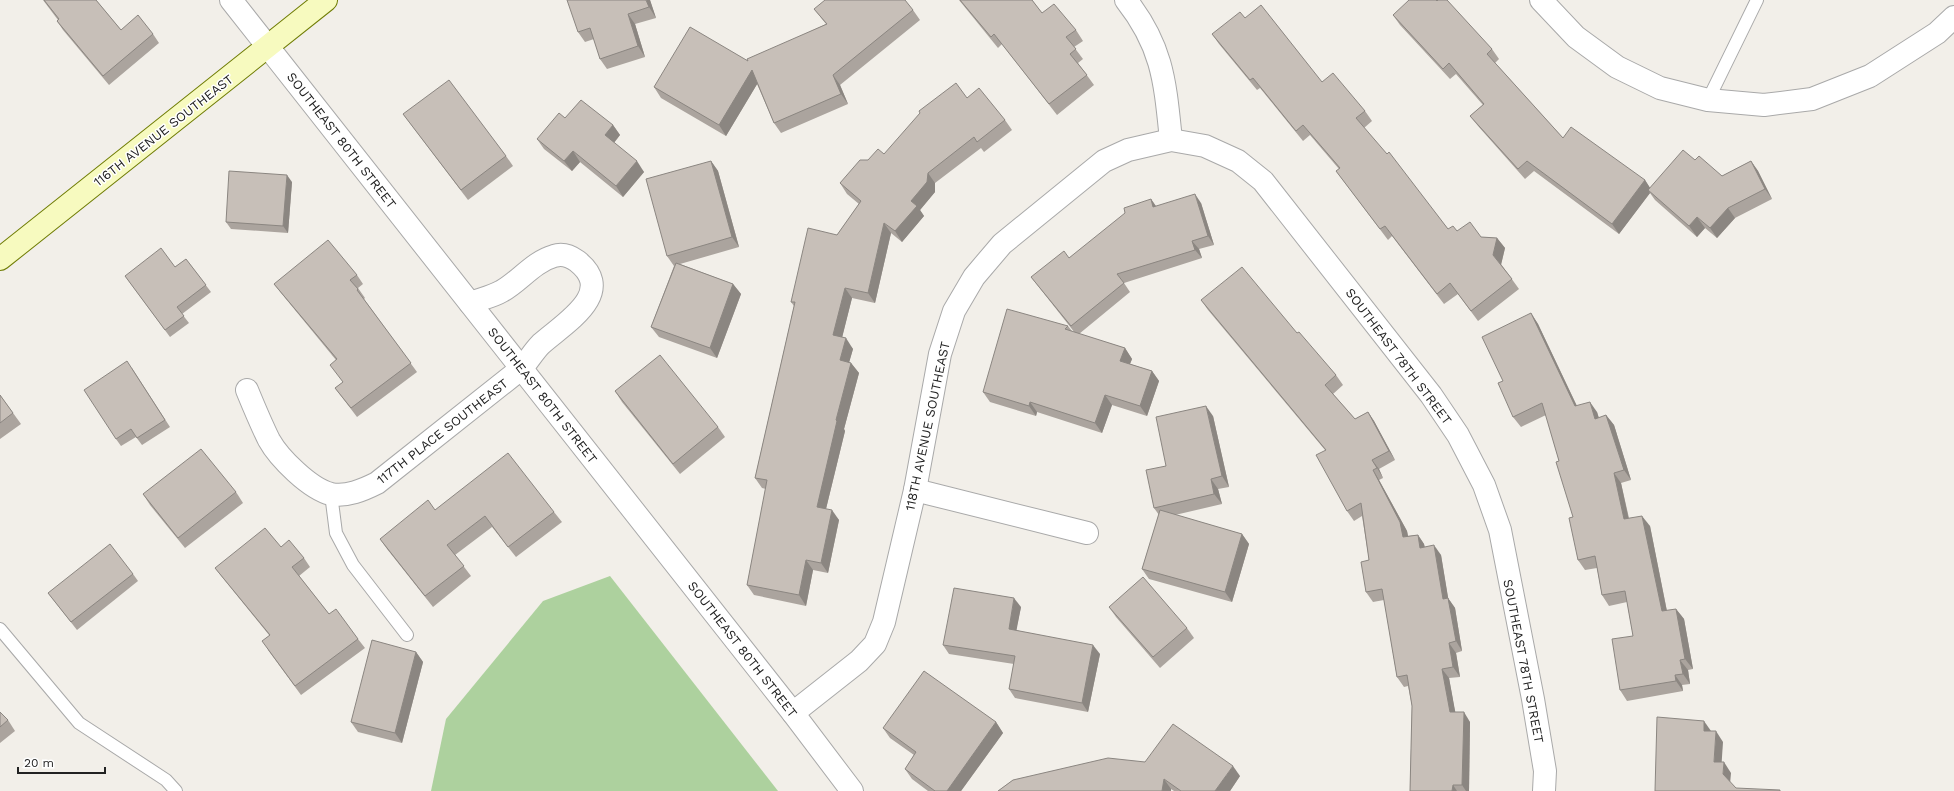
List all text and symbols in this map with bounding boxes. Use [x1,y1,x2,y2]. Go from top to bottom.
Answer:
street label: SOUTHEAST 80TH STREET [284,69,399,211]
street label: 116TH AVENUE SOUTHEAST [91,71,236,189]
street label: SOUTHEAST 78TH STREET [1343,285,1455,427]
street label: SOUTHEAST 80TH STREET [485,324,600,466]
street label: 118TH AVENUE SOUTHEAST [902,340,953,512]
street label: 117TH PLACE SOUTHEAST [374,375,511,487]
street label: SOUTHEAST 80TH STREET [685,578,800,720]
street label: SOUTHEAST 78TH STREET [1500,578,1547,744]
scale bar [18,749,105,775]
text: 20 m [24,756,54,770]

